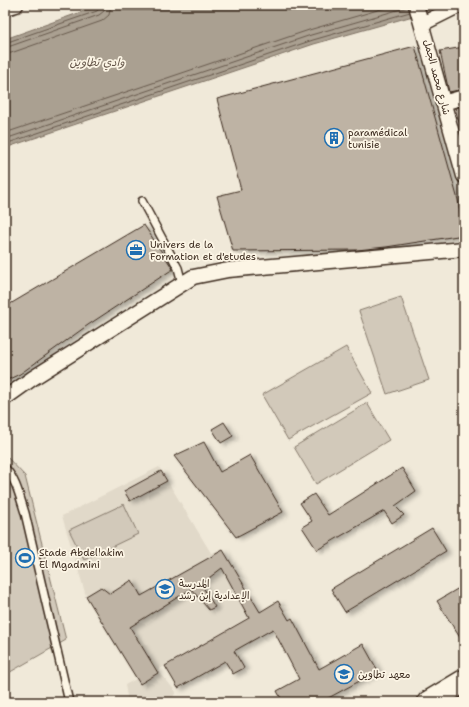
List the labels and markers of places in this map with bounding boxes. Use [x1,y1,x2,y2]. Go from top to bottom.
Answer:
place label: paramédical tunisie [348,126,407,151]
building icon: paramédical tunisie [323,127,345,149]
place label: Univers de la Formation et d'etudes [150,238,256,263]
office icon: Univers de la Formation et d'etudes [125,239,147,261]
place label: Stade Abdelاakim El Mgadmini [39,546,124,571]
sports icon: Stade Abdelاakim El Mgadmini [14,547,36,569]
place label: المدرسة الإعدادية إبن رشد [179,577,250,603]
school or university icon: المدرسة الإعدادية إبن رشد [154,578,176,600]
school or university icon: معهد تطاوين [333,663,355,685]
place label: معهد تطاوين [358,668,411,681]

